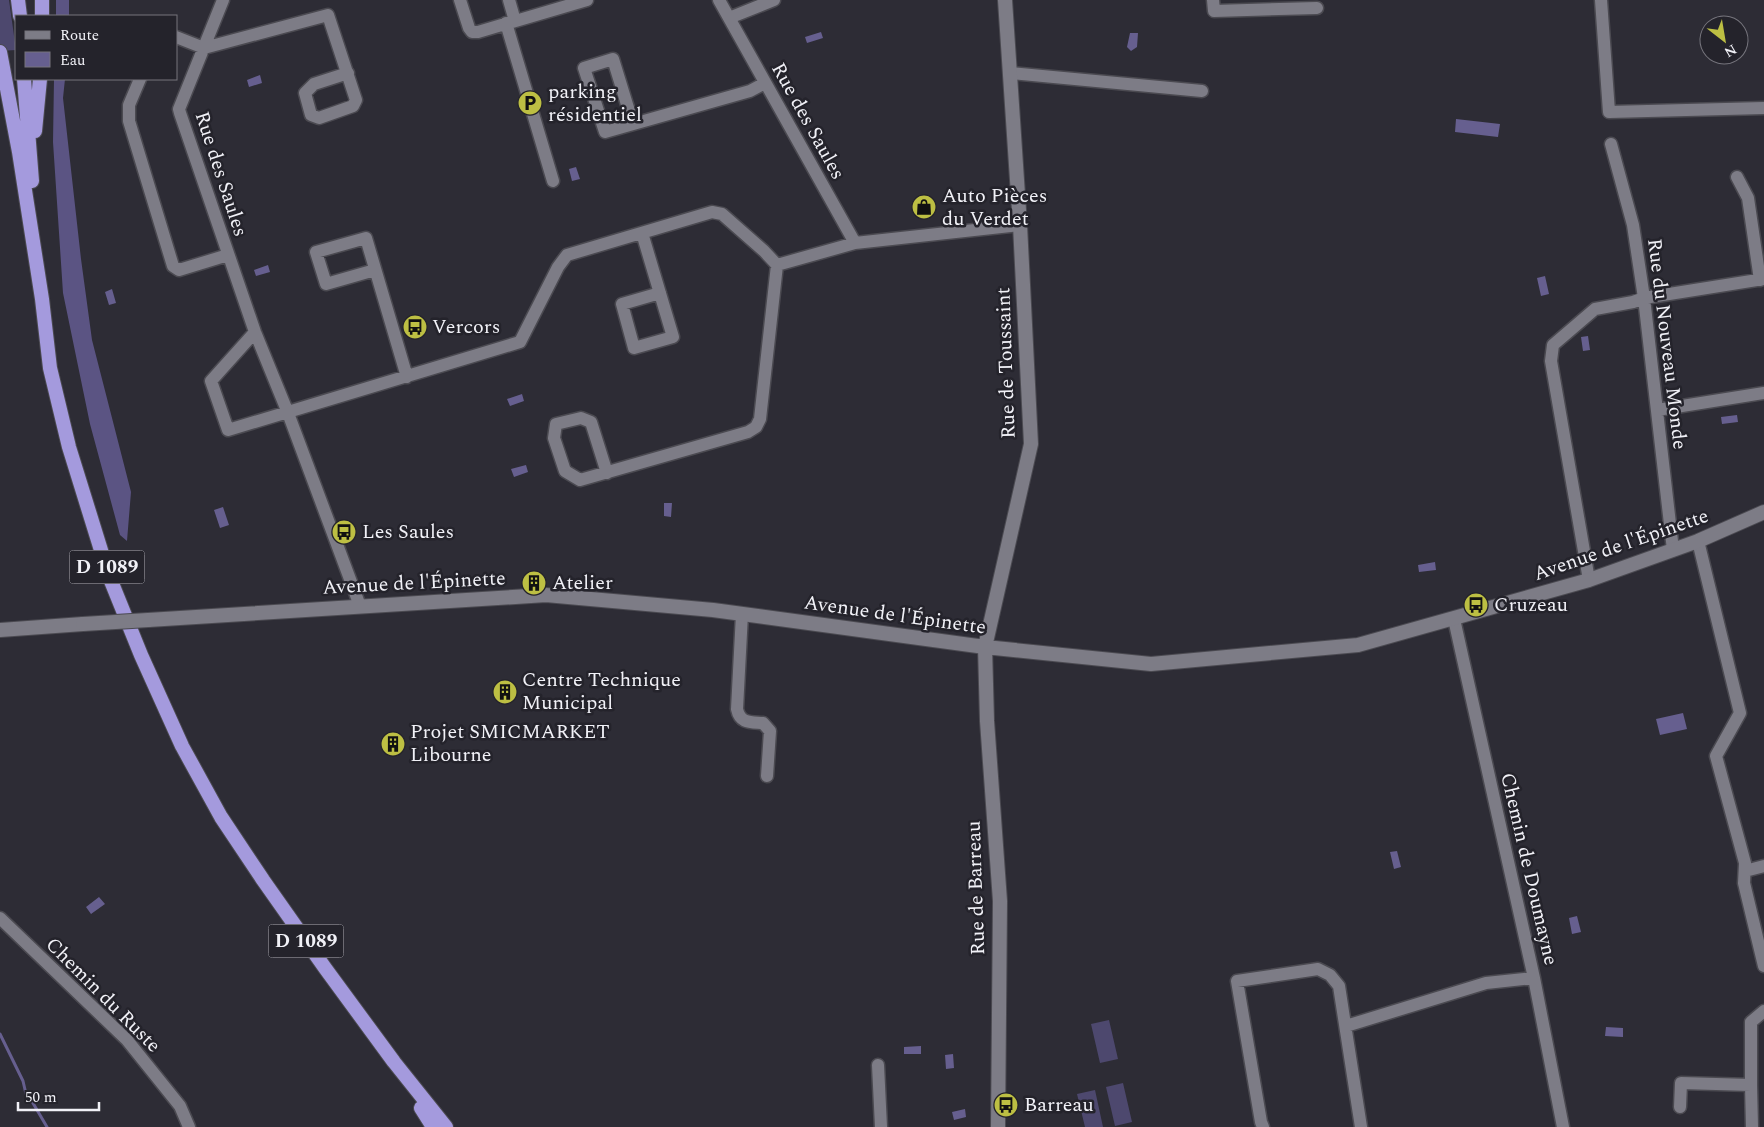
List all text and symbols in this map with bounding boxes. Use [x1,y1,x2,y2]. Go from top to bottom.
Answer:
legend [15,15,178,80]
north arrow [1699,15,1749,65]
text: Route [60,24,99,47]
text: N [1720,39,1741,63]
text: Eau [60,49,86,72]
street label: Rue des Saules [763,57,853,185]
place label: parking résidentiel [548,77,642,130]
parking icon: parking résidentiel [517,90,543,116]
street label: Rue des Saules [187,108,255,240]
place label: Auto Pièces du Verdet [942,181,1047,234]
shop icon: Auto Pièces du Verdet [911,194,937,220]
street label: Rue du Nouveau Monde [1639,237,1695,451]
street label: Rue de Toussaint [988,287,1024,439]
place label: Vercors [432,312,500,342]
bus stop icon: Vercors [402,314,428,340]
street label: Avenue de l'Épinette [1529,501,1713,589]
place label: Les Saules [362,517,454,547]
bus stop icon: Les Saules [331,519,357,545]
road number: D 1089 [70,550,144,584]
street label: Avenue de l'Épinette [322,563,506,603]
place label: Atelier [552,568,613,598]
building icon: Atelier [521,570,547,596]
street label: Avenue de l'Épinette [802,587,988,643]
place label: Cruzeau [1494,590,1568,620]
bus stop icon: Cruzeau [1463,592,1489,618]
place label: Centre Technique Municipal [522,665,681,718]
building icon: Centre Technique Municipal [492,679,518,705]
place label: Projet SMICMARKET Libourne [410,717,610,770]
building icon: Projet SMICMARKET Libourne [380,731,406,757]
street label: Chemin de Doumayne [1492,770,1566,968]
street label: Rue de Barreau [959,820,993,956]
road number: D 1089 [268,924,344,958]
street label: Chemin du Ruste [38,930,168,1060]
scale bar [18,1080,99,1112]
text: 50 m [25,1086,57,1109]
place label: Barreau [1024,1090,1094,1120]
bus stop icon: Barreau [993,1092,1019,1118]

